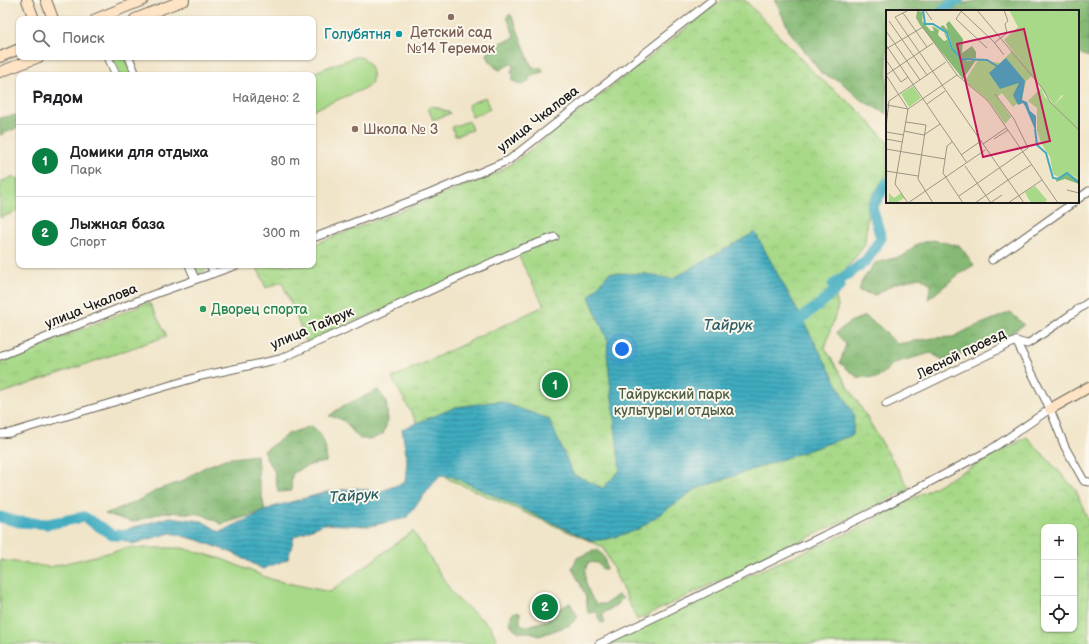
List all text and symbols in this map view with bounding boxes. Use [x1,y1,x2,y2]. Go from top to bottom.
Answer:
inset map [886,10,1079,203]
marker: Детский сад №14 Теремок [446,12,456,22]
search box [16,16,316,60]
place label: Детский сад №14 Теремок [407,24,496,57]
place label: Голубятня [324,26,391,43]
icon: search [30,27,52,49]
text: Поиск [62,29,105,48]
marker: Голубятня [394,29,404,39]
street label: улица Чкалова [494,82,582,156]
text: Рядом [32,88,83,108]
text: Найдено: 2 [232,90,300,106]
place label: Школа № 3 [363,121,438,138]
marker: Школа № 3 [350,124,360,134]
text: Домики для отдыха [70,143,208,162]
text: 1 [42,153,48,169]
text: 80 m [271,153,300,169]
text: Парк [70,162,102,178]
text: Лыжная база [70,215,165,234]
text: 2 [41,225,49,241]
text: 300 m [262,225,300,241]
text: Спорт [70,234,106,250]
street label: улица Чкалова [42,279,140,332]
place label: Дворец спорта [211,301,308,318]
street label: улица Тайрук [268,303,357,353]
marker: Дворец спорта [198,304,208,314]
water label: Тайрук [703,316,754,335]
street label: Лесной проезд [913,325,1009,383]
your location [612,339,632,359]
pin: 1 [542,370,568,400]
park label: Тайрукский парк культуры и отдыха [614,386,735,419]
water label: Тайрук [329,485,380,507]
map controls [1041,524,1077,632]
button: + [1041,524,1077,560]
button: − [1041,560,1077,596]
pin: 2 [532,592,558,622]
button: locate [1041,596,1077,632]

